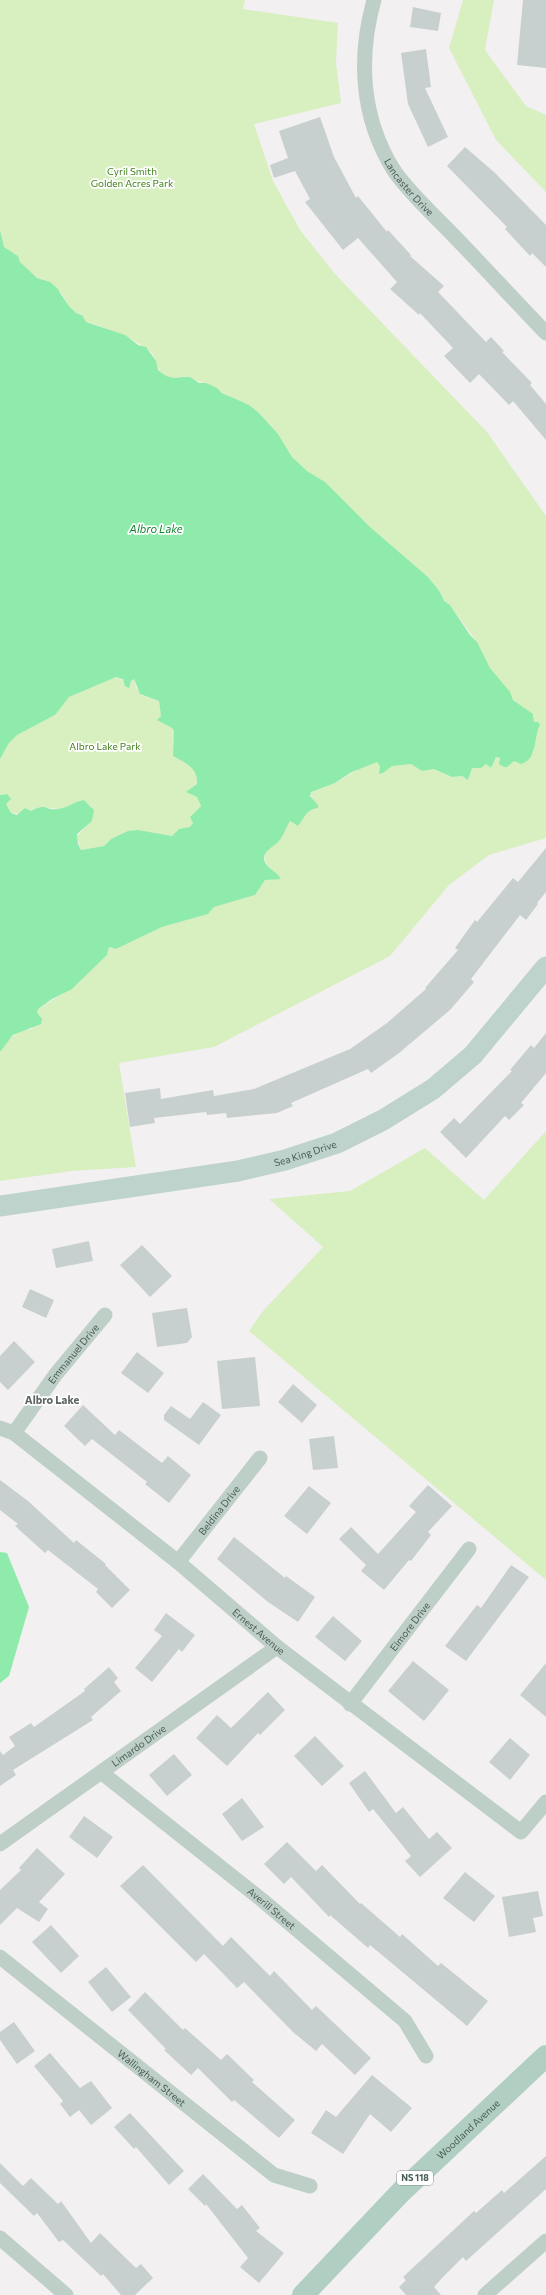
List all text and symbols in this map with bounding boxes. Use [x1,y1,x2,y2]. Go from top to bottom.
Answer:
street label: Lancaster Drive [382,156,436,218]
park label: Cyril Smith Golden Acres Park [91,165,174,189]
water label: Albro Lake [128,522,183,535]
park label: Albro Lake Park [69,740,141,752]
street label: Sea King Drive [273,1138,338,1168]
street label: Emmanuel Drive [45,1321,101,1386]
district label: Albro Lake [25,1393,79,1406]
street label: Beldina Drive [196,1483,242,1537]
street label: Elmore Drive [387,1599,432,1653]
street label: Ernest Avenue [230,1606,287,1657]
street label: Limardo Drive [109,1722,168,1769]
street label: Averill Street [245,1885,298,1932]
street label: Wallingham Street [115,2047,188,2109]
street label: Woodland Avenue [434,2097,502,2162]
road number: NS 118 [397,2171,433,2185]

